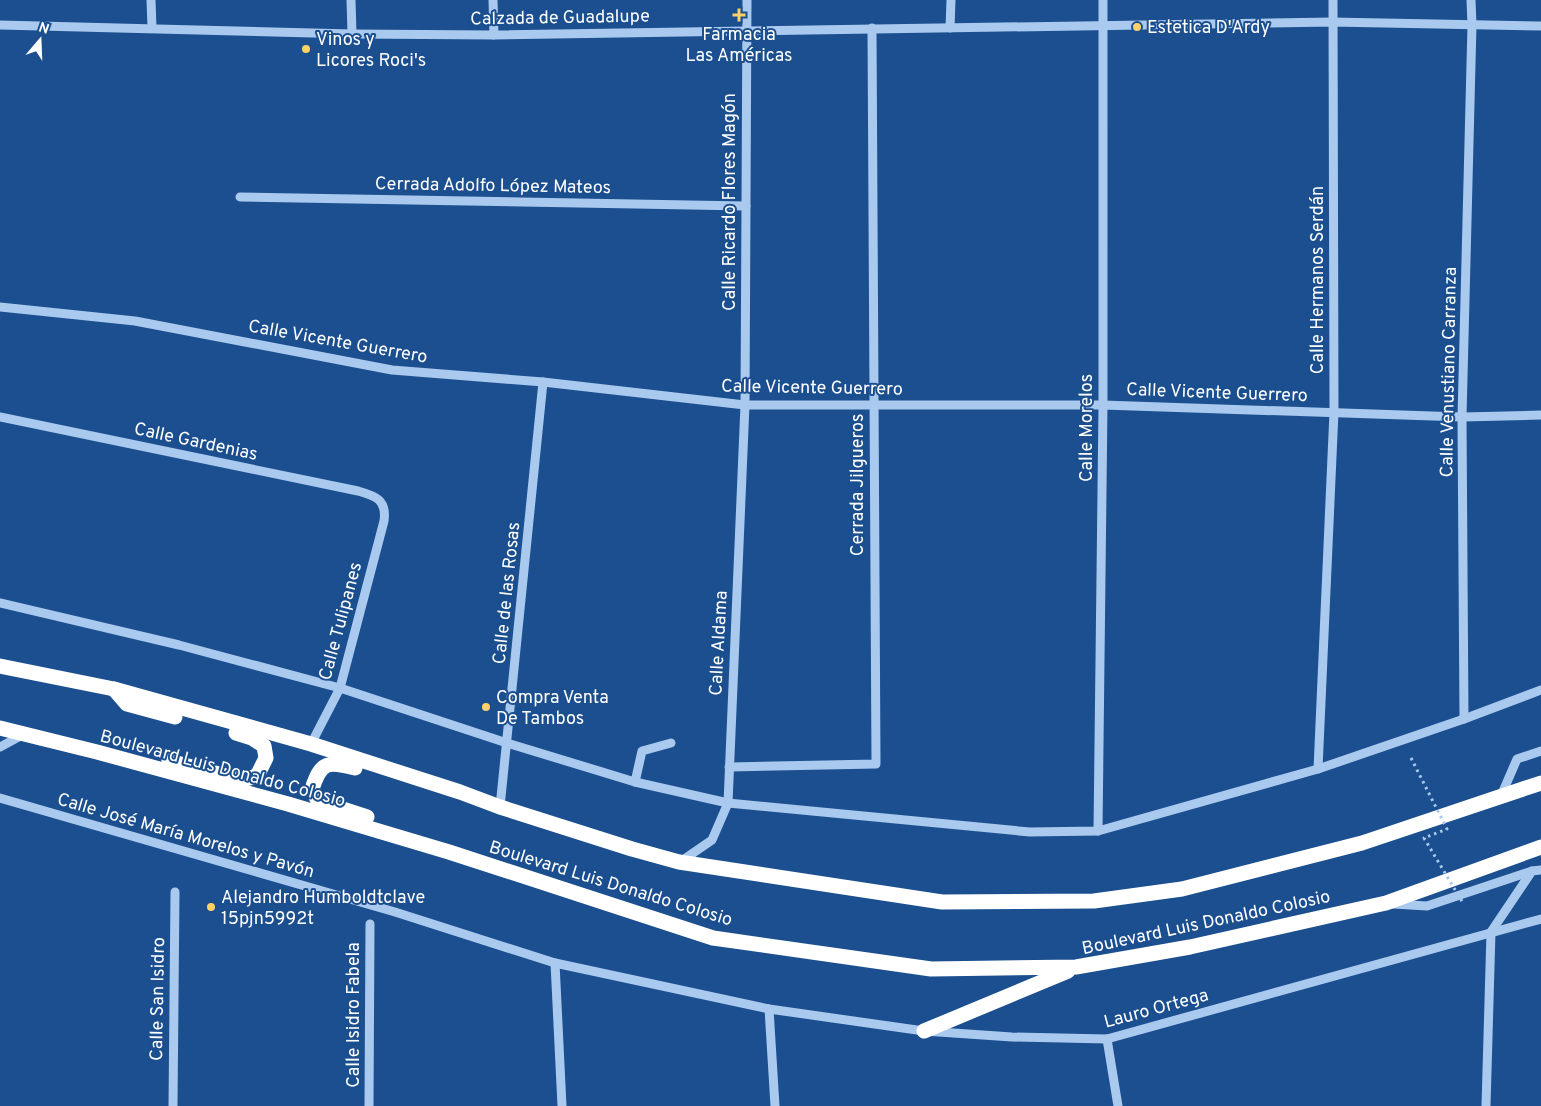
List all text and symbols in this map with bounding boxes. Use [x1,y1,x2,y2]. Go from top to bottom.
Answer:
street label: Calzada de Guadalupe [470,5,650,32]
marker: Farmacia Las Américas [733,9,745,21]
north arrow [15,15,65,65]
place label: Estetica D'Ardy [1147,17,1270,40]
text: N [36,19,51,39]
marker: Estetica D'Ardy [1131,21,1143,33]
place label: Farmacia Las Américas [685,24,793,68]
place label: Vinos y Licores Roci's [316,29,426,73]
marker: Vinos y Licores Roci's [300,43,312,55]
street label: Calle Ricardo Flores Magón [719,93,742,311]
street label: Cerrada Adolfo López Mateos [375,173,611,200]
street label: Calle Hermanos Serdán [1307,186,1330,374]
street label: Calle Venustiano Carranza [1436,266,1463,478]
street label: Calle Vicente Guerrero [246,315,429,370]
street label: Calle Morelos [1076,374,1099,482]
street label: Calle Vicente Guerrero [721,375,903,402]
street label: Calle Vicente Guerrero [1126,379,1308,408]
street label: Cerrada Jilgueros [847,414,870,556]
street label: Calle Gardenias [132,418,260,467]
street label: Calle de las Rosas [489,521,526,665]
street label: Calle Tulipanes [315,560,368,683]
street label: Calle Aldama [705,590,734,696]
place label: Compra Venta De Tambos [496,687,609,731]
marker: Compra Venta De Tambos [480,701,492,713]
street label: Boulevard Luis Donaldo Colosio [97,726,348,813]
street label: Calle José María Morelos y Pavón [54,789,317,884]
street label: Boulevard Luis Donaldo Colosio [486,836,735,932]
street label: Boulevard Luis Donaldo Colosio [1080,886,1333,961]
place label: Alejandro Humboldtclave 15pjn5992t [221,887,425,931]
marker: Alejandro Humboldtclave 15pjn5992t [205,901,217,913]
street label: Calle San Isidro [146,937,171,1061]
street label: Calle Isidro Fabela [343,942,366,1088]
street label: Lauro Ortega [1102,984,1211,1034]

